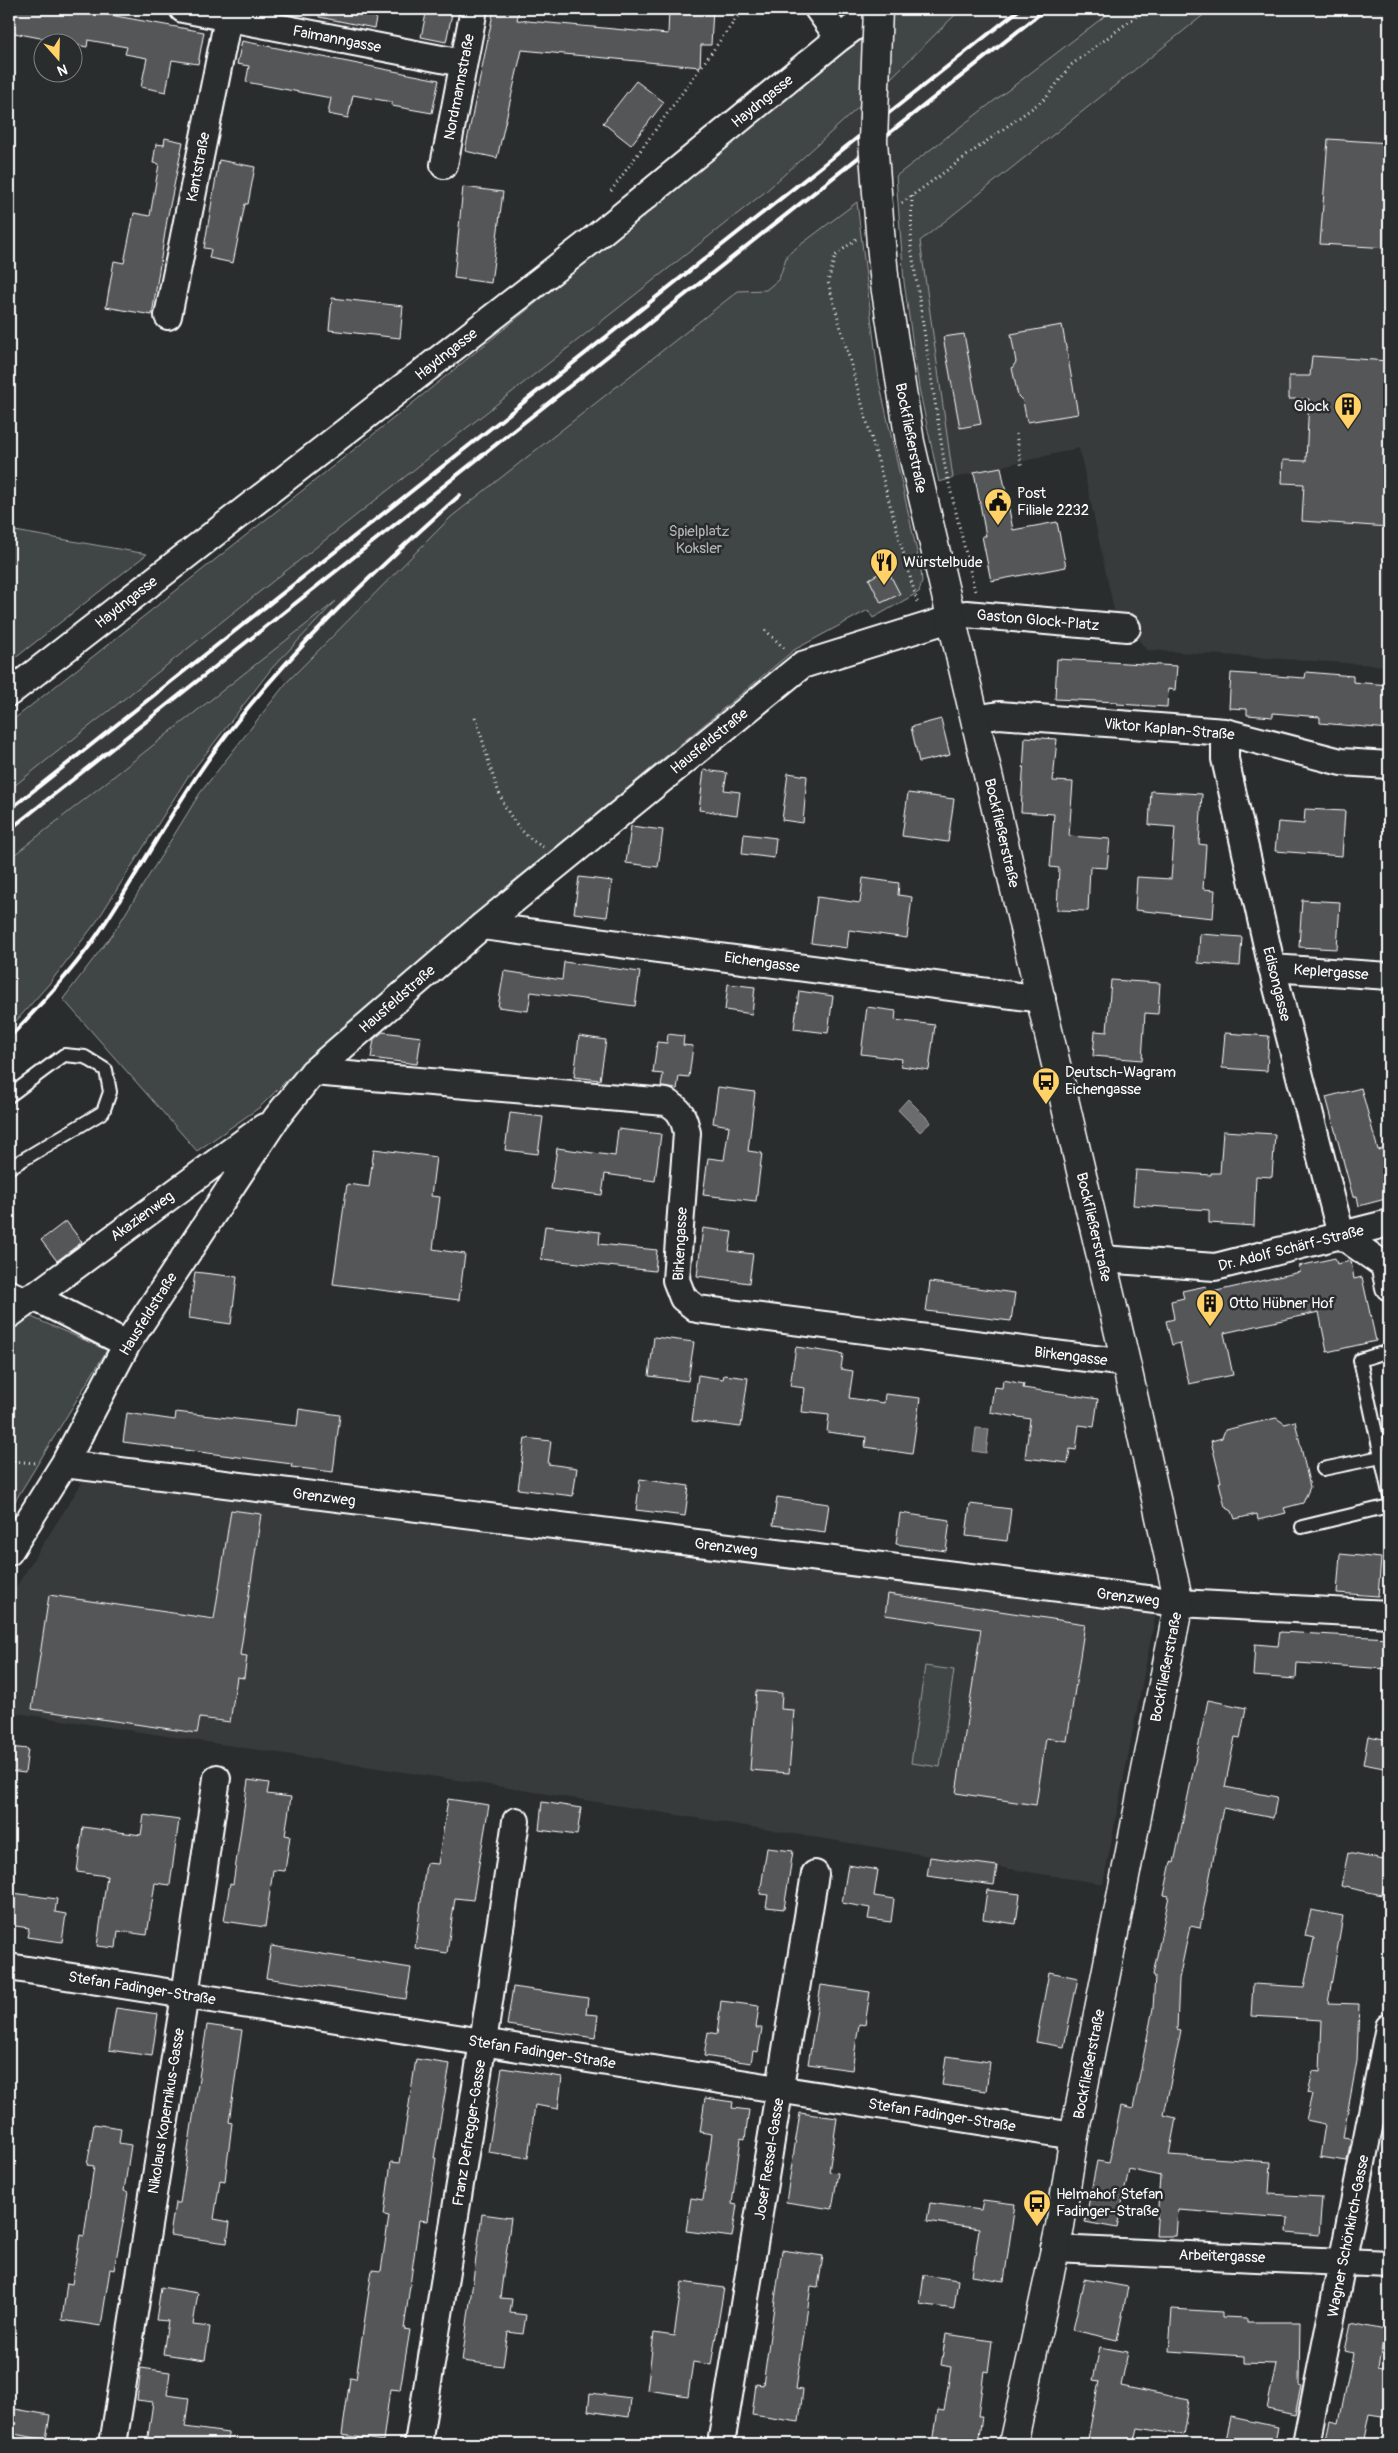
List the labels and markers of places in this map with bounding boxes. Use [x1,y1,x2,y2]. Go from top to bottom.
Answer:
building icon: Glock [1333,391,1363,430]
place label: Glock [1294,397,1330,416]
place label: Post Filiale 2232 [1017,484,1089,520]
public building icon: Post Filiale 2232 [983,487,1013,526]
restaurant icon: Würstelbude [869,547,899,586]
place label: Würstelbude [903,553,983,572]
place label: Deutsch-Wagram Eichengasse [1065,1063,1176,1099]
bus stop icon: Deutsch-Wagram Eichengasse [1031,1066,1061,1105]
building icon: Otto Hübner Hof [1195,1288,1225,1327]
place label: Otto Hübner Hof [1229,1294,1335,1313]
place label: Helmahof Stefan Fadinger-Straße [1056,2185,1163,2221]
bus stop icon: Helmahof Stefan Fadinger-Straße [1022,2188,1052,2227]

